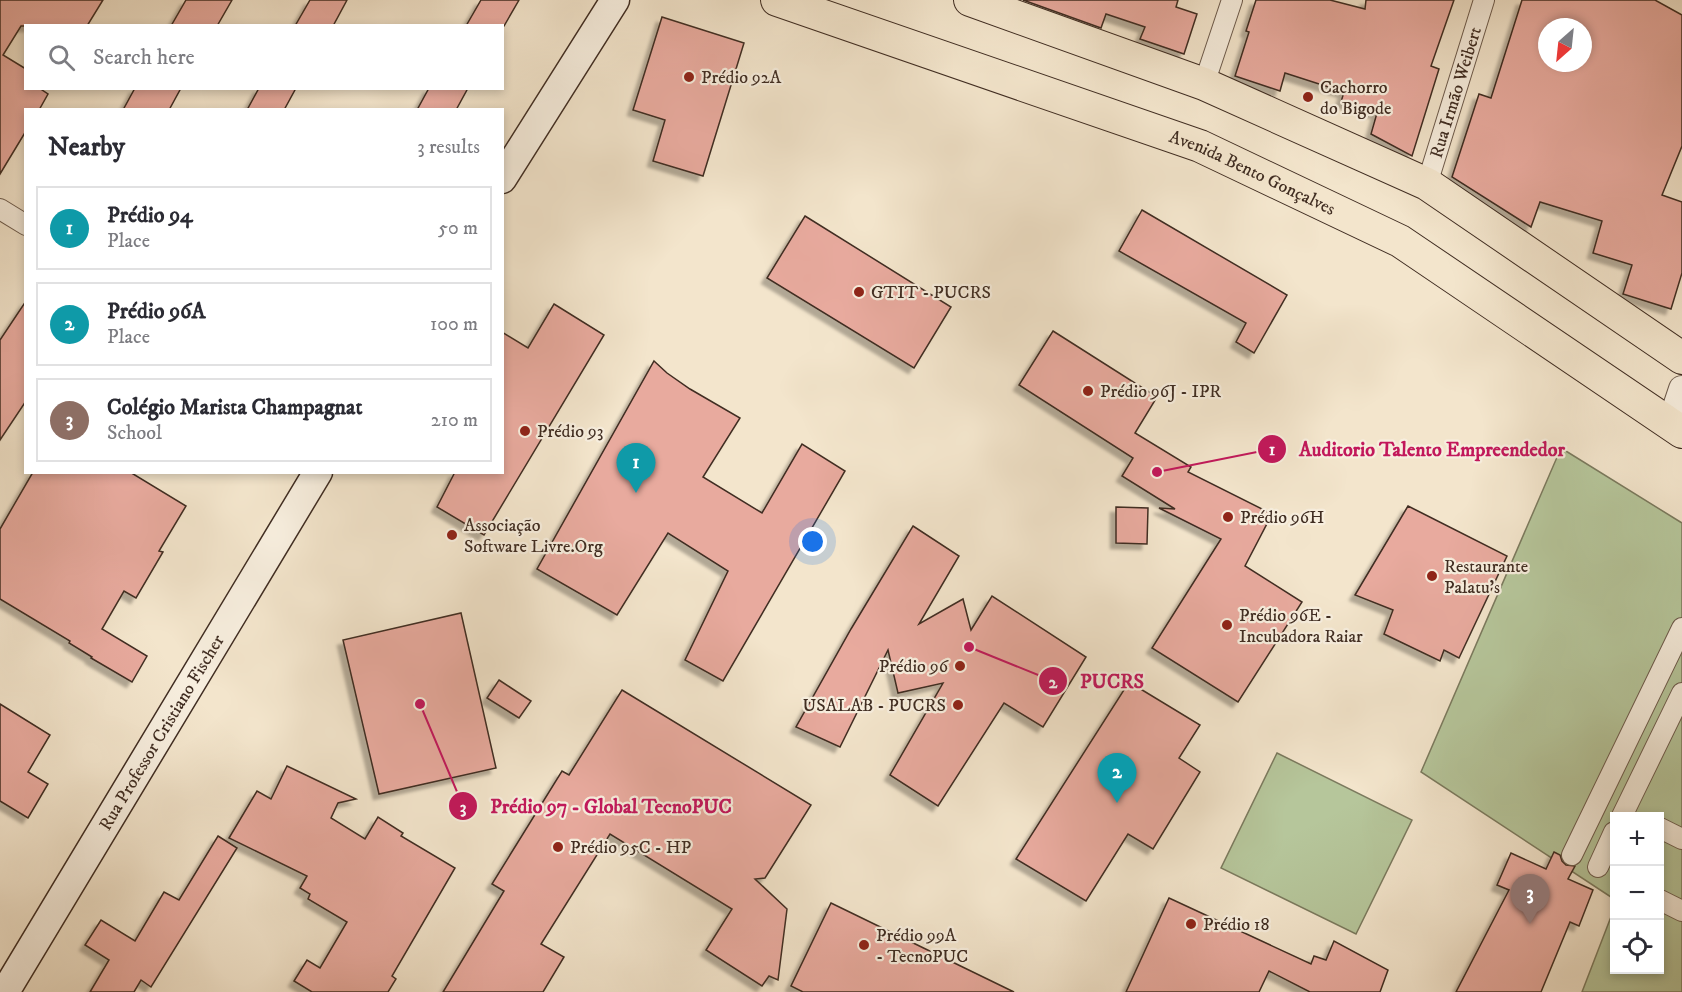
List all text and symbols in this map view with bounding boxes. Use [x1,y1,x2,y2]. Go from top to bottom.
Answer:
north arrow [1538,18,1592,72]
search box [24,24,504,90]
street label: Rua Irmão Weibert [1426,24,1487,161]
icon: search [45,41,78,74]
text: Search here [93,44,195,71]
place label: Prédio 92A [701,67,782,89]
marker: Prédio 92A [682,70,696,84]
place label: Cachorro do Bigode [1320,77,1392,120]
marker: Cachorro do Bigode [1301,90,1315,104]
street label: Avenida Bento Gonçalves [1166,126,1339,221]
text: Nearby [48,131,125,164]
text: 3 results [417,135,480,160]
text: Prédio 94 [107,202,193,229]
text: 1 [66,216,73,241]
text: 50 m [438,216,478,241]
text: Place [107,229,150,254]
place label: GTIT - PUCRS [871,282,991,304]
marker: GTIT - PUCRS [852,285,866,299]
text: Prédio 96A [107,298,206,325]
text: 2 [65,312,74,337]
text: 100 m [430,312,478,337]
text: Place [107,325,150,350]
place label: Prédio 96J - IPR [1100,381,1221,403]
marker: Prédio 96J - IPR [1081,384,1095,398]
text: Colégio Marista Champagnat [107,394,362,421]
text: 3 [66,408,73,433]
text: 210 m [431,408,478,433]
text: School [107,421,162,446]
place label: Prédio 93 [537,421,604,443]
marker: Prédio 93 [518,424,532,438]
callout: Auditorio Talento Empreendedor [1257,430,1577,468]
text: Auditorio Talento Empreendedor [1298,438,1565,463]
text: 1 [1269,439,1276,461]
pin: 1 [616,444,656,493]
place label: Prédio 96H [1240,507,1324,529]
marker: Prédio 96H [1221,510,1235,524]
place label: Associação Software Livre.Org [464,515,603,558]
your location [798,527,827,556]
marker: Associação Software Livre.Org [445,528,459,542]
place label: Restaurante Palatu's [1444,556,1528,599]
marker: Restaurante Palatu's [1425,569,1439,583]
place label: Prédio 96E - Incubadora Raiar [1239,605,1363,648]
marker: Prédio 96E - Incubadora Raiar [1220,618,1234,632]
street label: Rua Professor Cristiano Fischer [95,631,230,835]
place label: Prédio 96 [879,656,949,678]
marker: Prédio 96 [953,659,967,673]
callout: PUCRS [1038,662,1156,700]
text: PUCRS [1080,670,1144,695]
text: 2 [1049,672,1059,694]
place label: USALAB - PUCRS [802,695,946,717]
marker: USALAB - PUCRS [951,698,965,712]
pin: 2 [1098,754,1136,803]
callout: Prédio 97 - Global TecnoPUC [448,787,744,825]
text: Prédio 97 - Global TecnoPUC [490,795,732,820]
text: 3 [460,797,467,819]
map controls [1610,812,1664,974]
button: + [1610,812,1664,866]
place label: Prédio 95C - HP [570,837,691,859]
marker: Prédio 95C - HP [551,840,565,854]
button: − [1610,866,1664,920]
pin: 3 [1510,874,1550,924]
place label: Prédio 18 [1203,914,1269,936]
marker: Prédio 18 [1184,917,1198,931]
button: locate [1610,920,1664,974]
place label: Prédio 99A - TecnoPUC [876,925,968,968]
marker: Prédio 99A - TecnoPUC [857,938,871,952]

